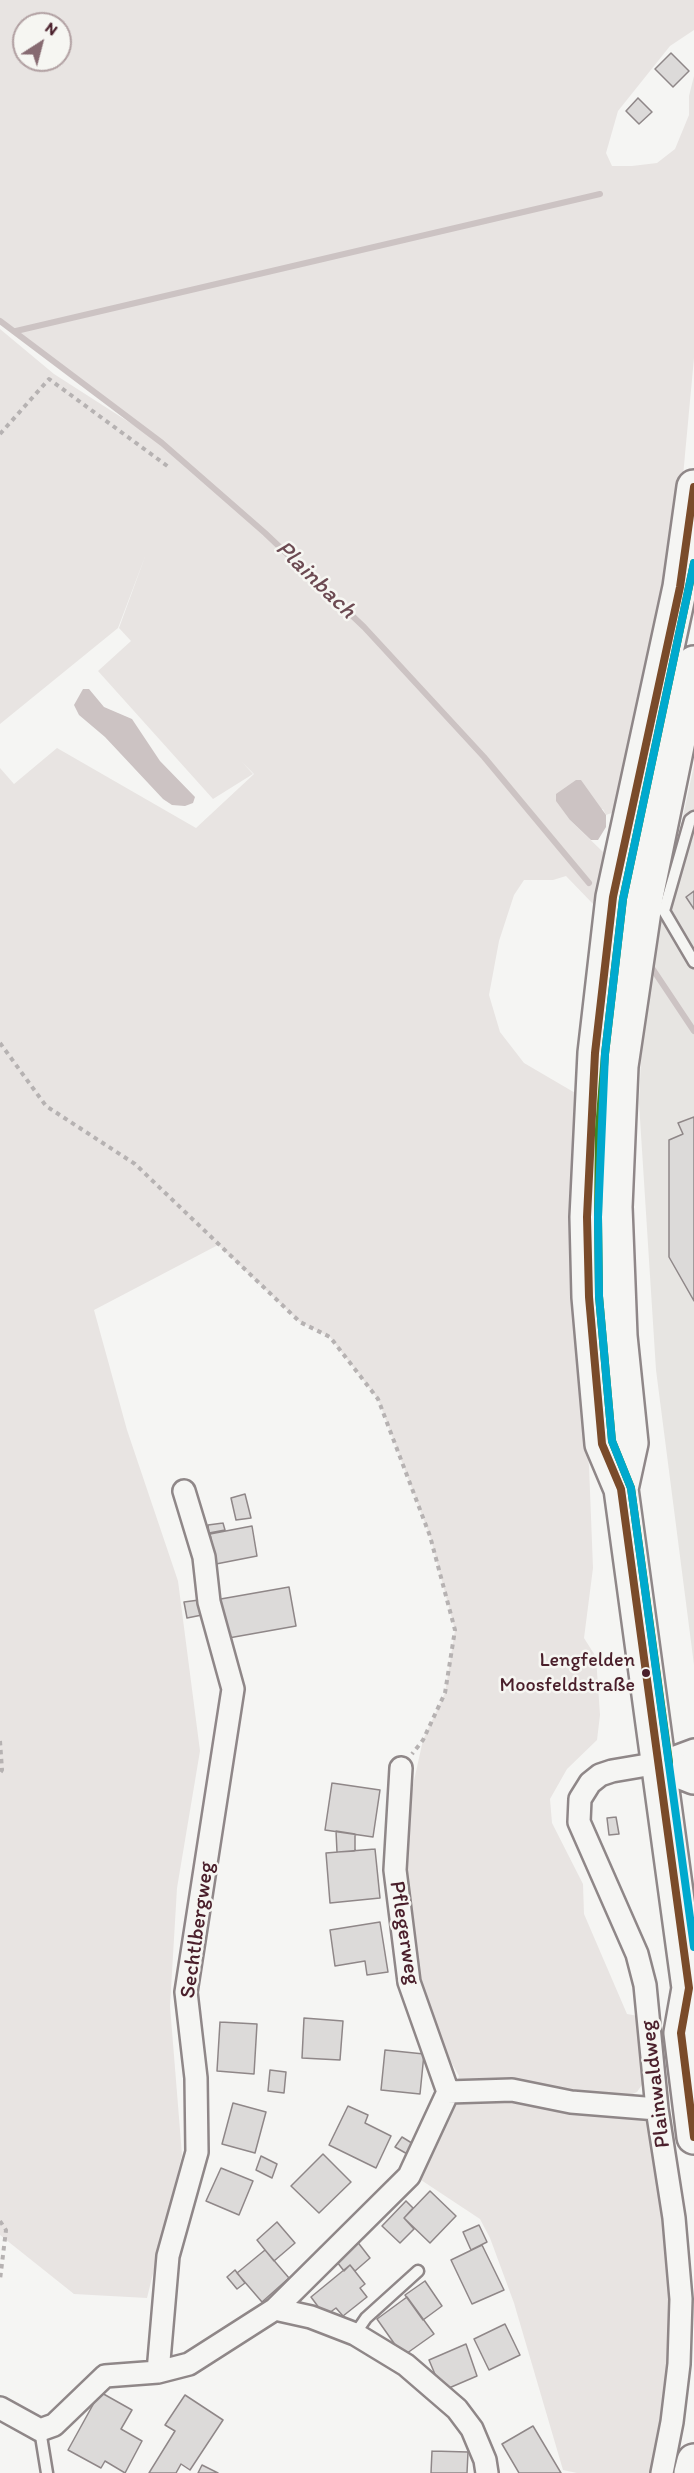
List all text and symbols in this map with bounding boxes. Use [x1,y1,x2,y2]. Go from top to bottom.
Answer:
north arrow [12,12,72,72]
text: N [42,18,62,40]
water label: Plainbach [269,535,361,625]
place label: Lengfelden Moosfeldstraße [500,1649,635,1696]
marker: Lengfelden Moosfeldstraße [640,1667,652,1679]
street label: Sechtlbergweg [175,1860,221,2000]
street label: Pflegerweg [383,1879,425,1987]
street label: Plainwaldweg [635,2018,677,2150]

